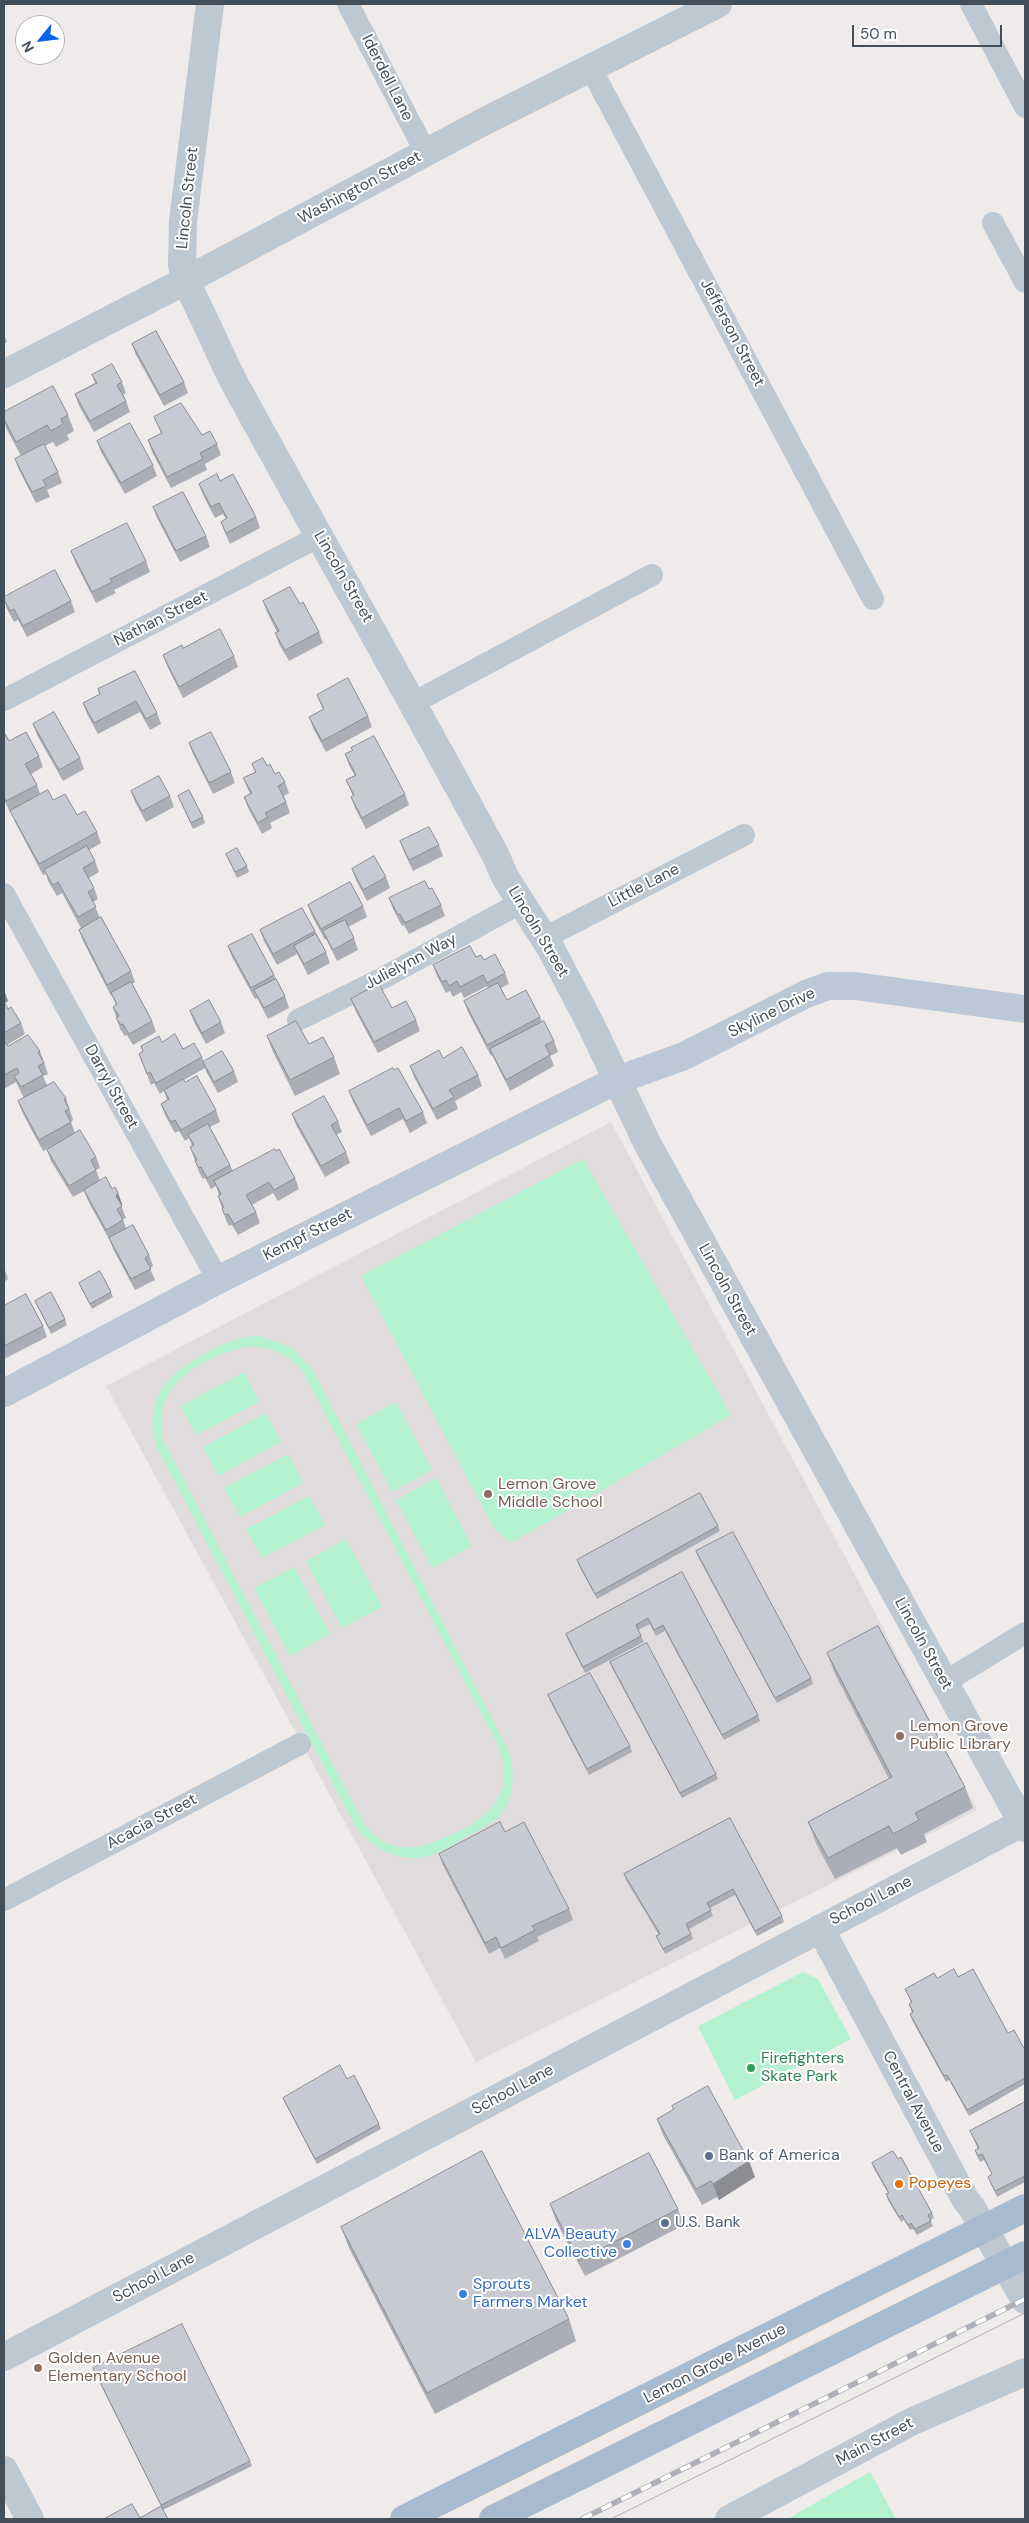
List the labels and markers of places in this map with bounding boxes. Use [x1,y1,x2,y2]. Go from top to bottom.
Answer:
place label: Lemon Grove Middle School [498,1475,602,1513]
marker: Lemon Grove Middle School [482,1488,494,1500]
place label: Lemon Grove Public Library [910,1717,1011,1755]
marker: Lemon Grove Public Library [894,1730,906,1742]
place label: Firefighters Skate Park [761,2049,844,2087]
marker: Firefighters Skate Park [745,2062,757,2074]
place label: Bank of America [719,2146,840,2166]
marker: Bank of America [703,2150,715,2162]
place label: Popeyes [909,2174,971,2194]
marker: Popeyes [893,2178,905,2190]
place label: U.S. Bank [675,2213,741,2233]
marker: U.S. Bank [659,2217,671,2229]
place label: ALVA Beauty Collective [524,2225,617,2263]
marker: ALVA Beauty Collective [621,2238,633,2250]
place label: Sprouts Farmers Market [473,2275,588,2313]
marker: Sprouts Farmers Market [457,2288,469,2300]
place label: Golden Avenue Elementary School [48,2349,186,2387]
marker: Golden Avenue Elementary School [32,2362,44,2374]

